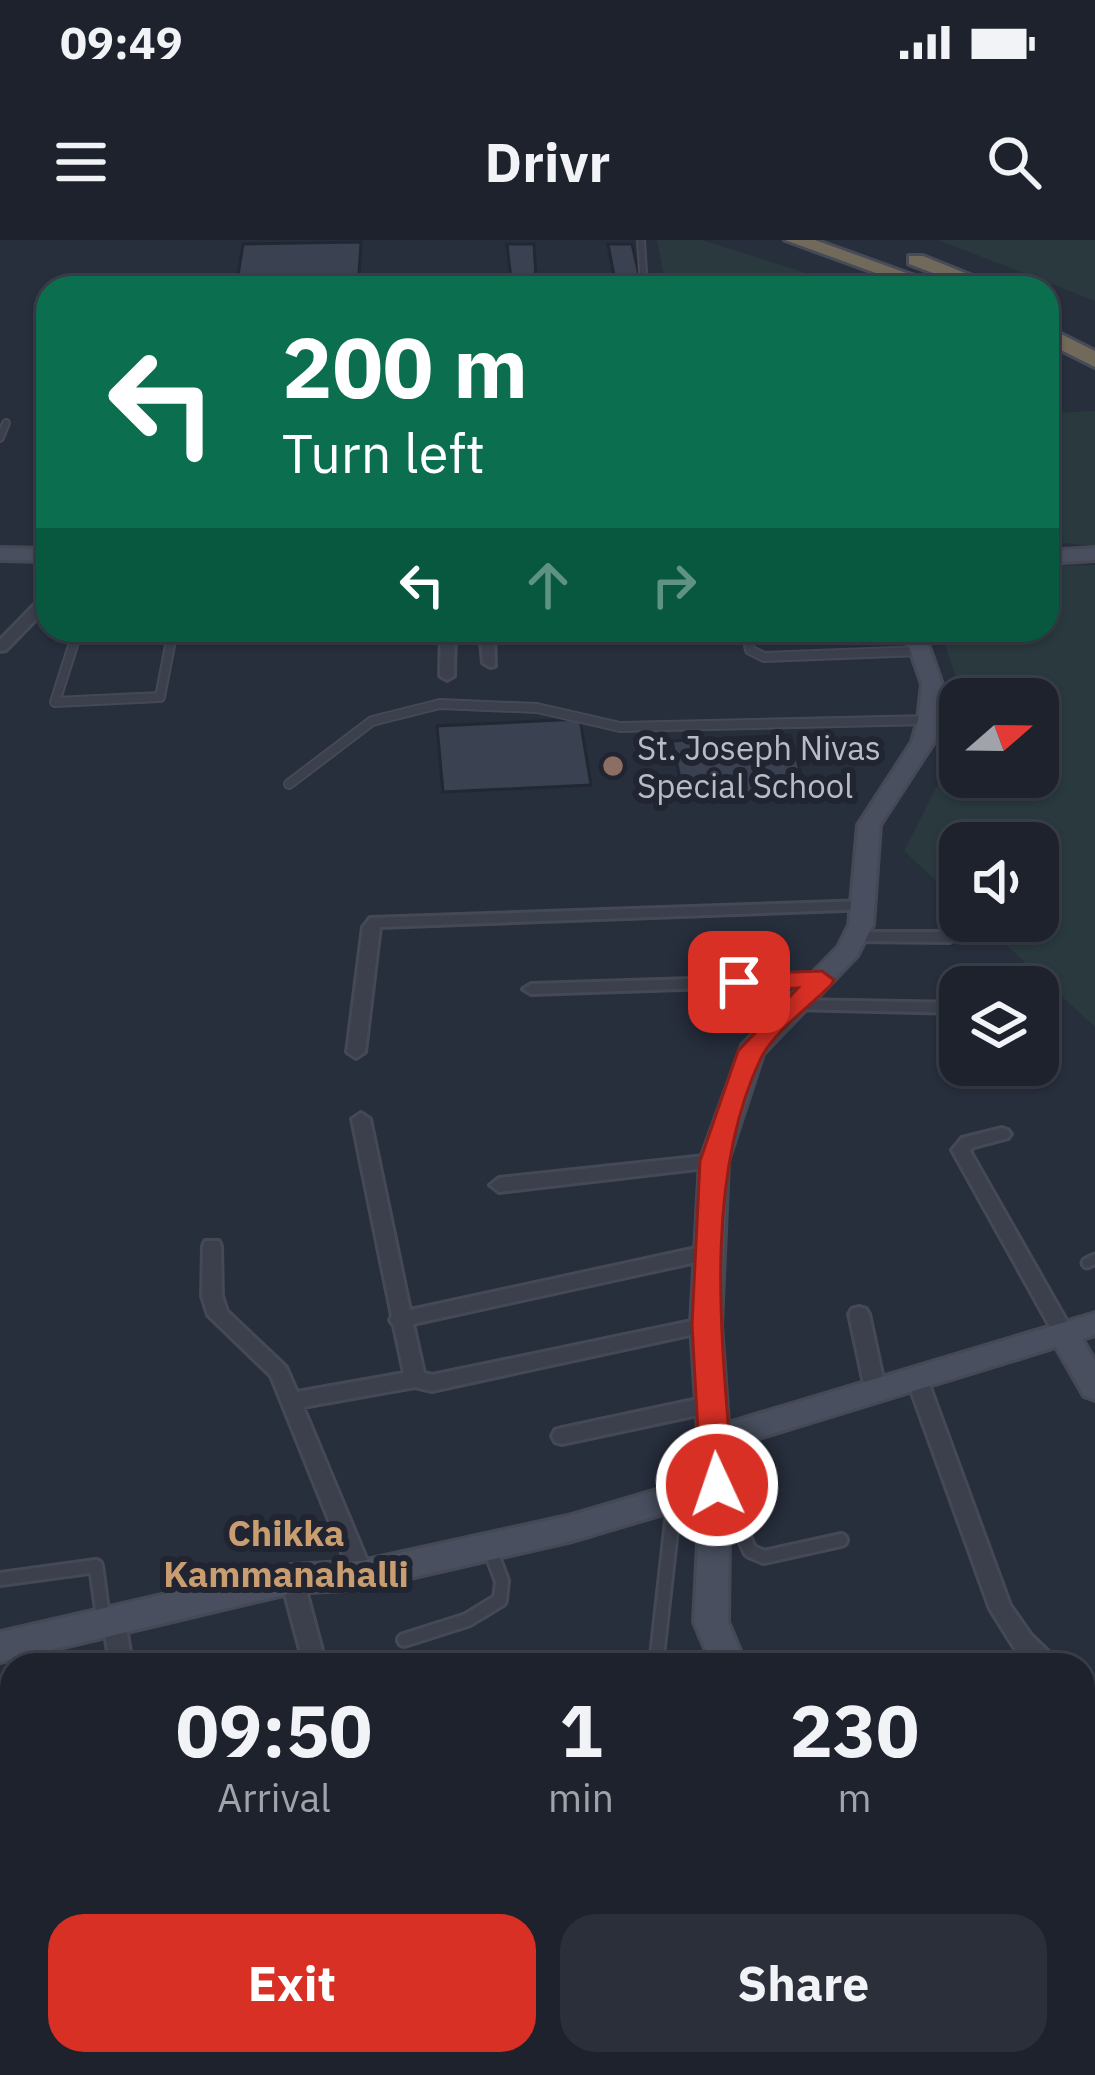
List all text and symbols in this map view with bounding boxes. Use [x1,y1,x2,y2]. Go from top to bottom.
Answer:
text: 09:49 [60,13,183,71]
text: Drivr [485,127,610,197]
icon: menu [48,129,114,195]
icon: search [981,129,1047,195]
text: 200 m [282,312,528,421]
icon: left [84,324,240,480]
text: Turn left [282,418,485,488]
icon: left [389,552,455,618]
icon: ahead [515,552,581,618]
icon: right [641,552,707,618]
north arrow [939,678,1059,798]
map controls [939,678,1059,1086]
place label: St. Joseph Nivas Special School [637,726,881,807]
marker: St. Joseph Nivas Special School [600,753,626,779]
button: sound [939,822,1059,942]
pin [688,931,790,1033]
icon: arrive [706,949,772,1015]
button: layers [939,966,1059,1086]
position arrow [654,1422,780,1548]
district label: Chikka Kammanahalli [163,1509,409,1597]
text: 09:50 [176,1683,372,1777]
text: 1 [559,1683,603,1777]
text: 230 [790,1683,919,1777]
text: Arrival [217,1772,331,1823]
text: min [548,1772,614,1823]
text: m [837,1772,872,1823]
button: Exit [48,1914,536,2052]
button: Share [560,1914,1047,2052]

